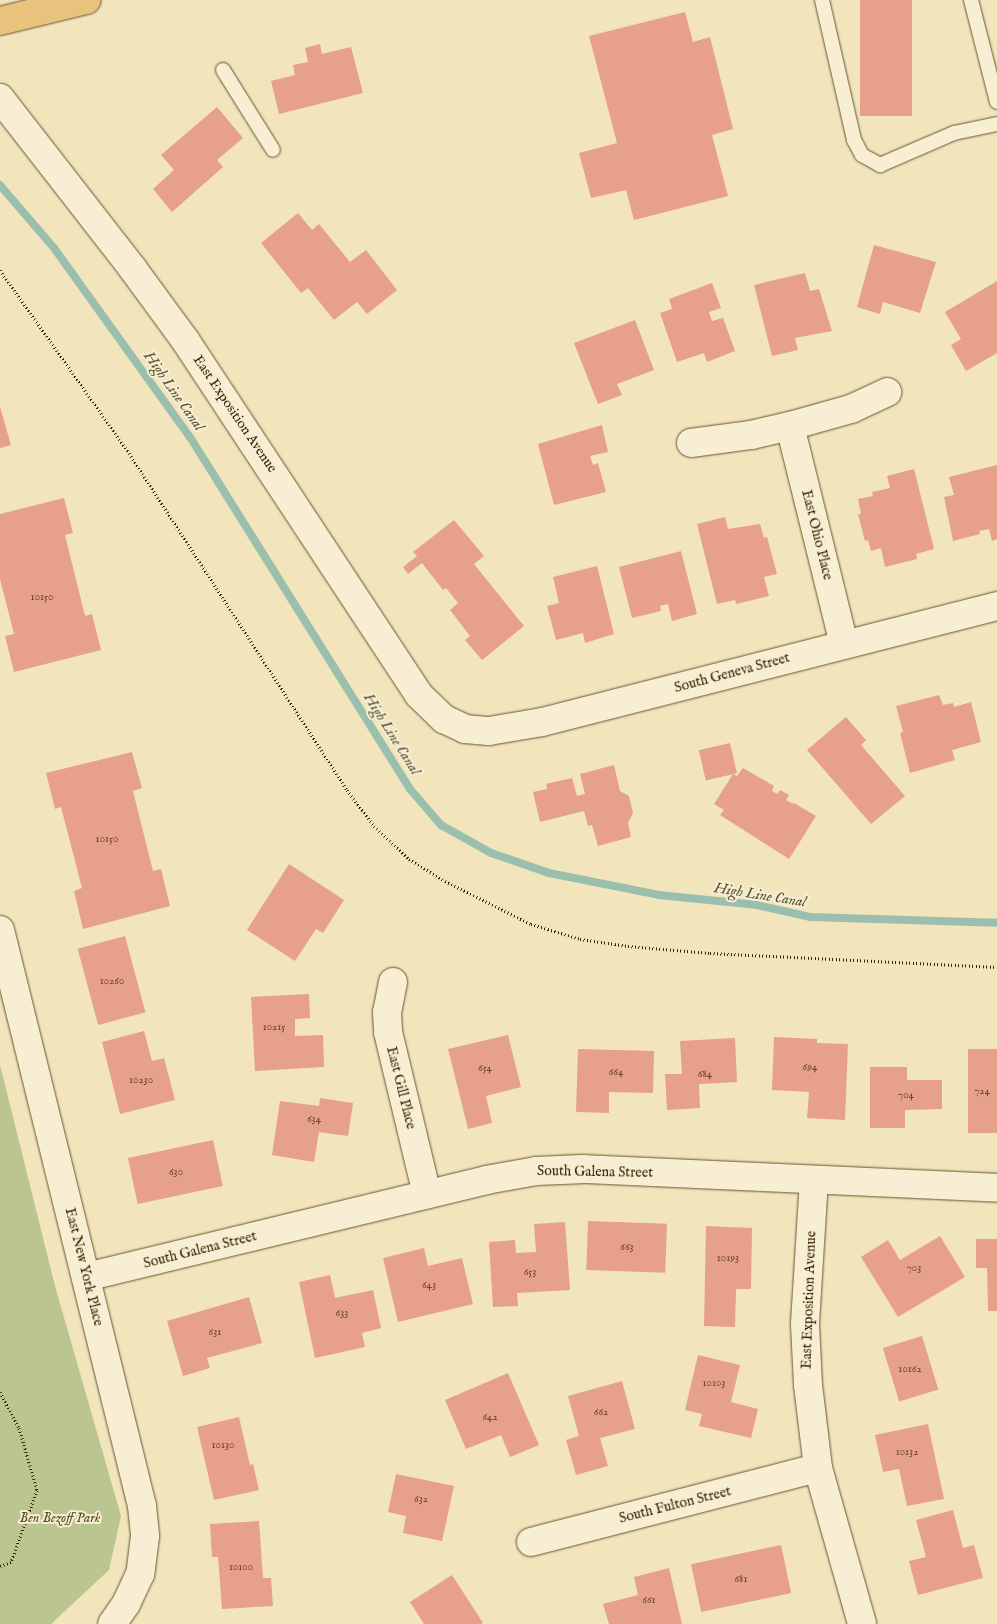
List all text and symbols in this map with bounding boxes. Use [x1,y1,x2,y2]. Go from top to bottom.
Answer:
water label: High Line Canal [140,348,208,434]
street label: East Exposition Avenue [189,352,281,476]
street label: East Ohio Place [798,488,836,582]
house number: 10150 [31,590,53,604]
street label: South Geneva Street [672,650,792,696]
water label: High Line Canal [360,690,424,778]
house number: 10150 [96,832,118,846]
water label: High Line Canal [713,879,807,911]
house number: 10260 [100,974,124,988]
house number: 10215 [263,1020,285,1034]
street label: East Gill Place [383,1045,419,1131]
house number: 694 [803,1060,817,1074]
house number: 654 [478,1061,492,1075]
house number: 664 [609,1065,623,1079]
house number: 684 [698,1067,712,1081]
house number: 10230 [129,1073,153,1087]
house number: 724 [974,1084,990,1098]
house number: 704 [898,1088,914,1102]
house number: 634 [307,1112,321,1126]
street label: South Galena Street [537,1163,653,1181]
house number: 630 [169,1165,183,1179]
street label: East New York Place [61,1206,107,1328]
street label: South Galena Street [142,1228,258,1272]
street label: East Exposition Avenue [798,1231,820,1369]
house number: 663 [620,1240,634,1254]
house number: 10193 [717,1251,739,1265]
house number: 703 [907,1261,921,1275]
house number: 653 [524,1265,536,1279]
house number: 643 [422,1278,436,1292]
house number: 633 [336,1306,348,1320]
house number: 631 [209,1325,221,1339]
house number: 10162 [898,1362,922,1376]
house number: 10103 [703,1376,725,1390]
house number: 662 [594,1405,608,1419]
house number: 642 [482,1410,498,1424]
house number: 10130 [212,1438,234,1452]
house number: 10132 [896,1445,918,1459]
street label: South Fulton Street [617,1483,733,1527]
house number: 632 [414,1492,428,1506]
park label: Ben Bezoff Park [20,1510,100,1526]
house number: 10100 [229,1560,253,1574]
house number: 681 [734,1572,748,1586]
house number: 661 [642,1593,656,1607]

